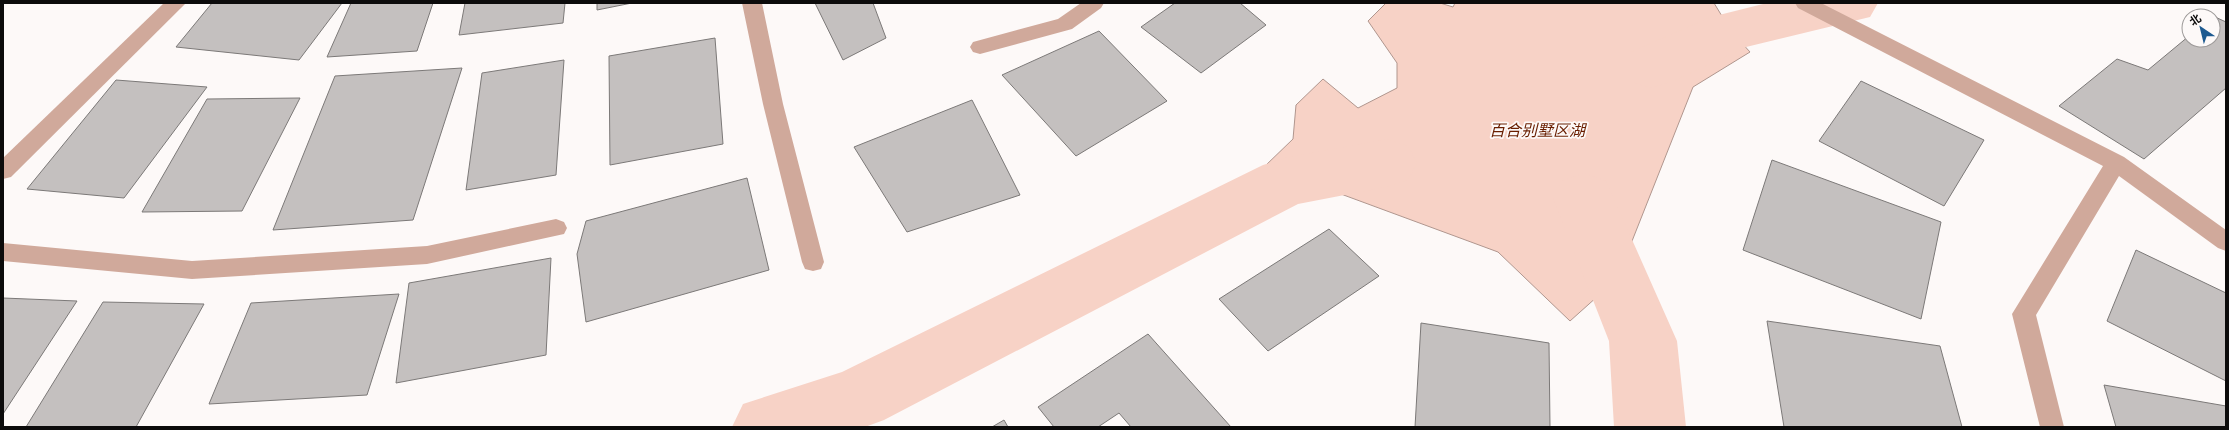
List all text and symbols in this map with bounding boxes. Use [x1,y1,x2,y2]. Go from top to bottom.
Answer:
north arrow [2181,8,2221,48]
text: 北 [2187,11,2204,29]
water label: 百合别墅区湖 [1489,121,1588,140]

